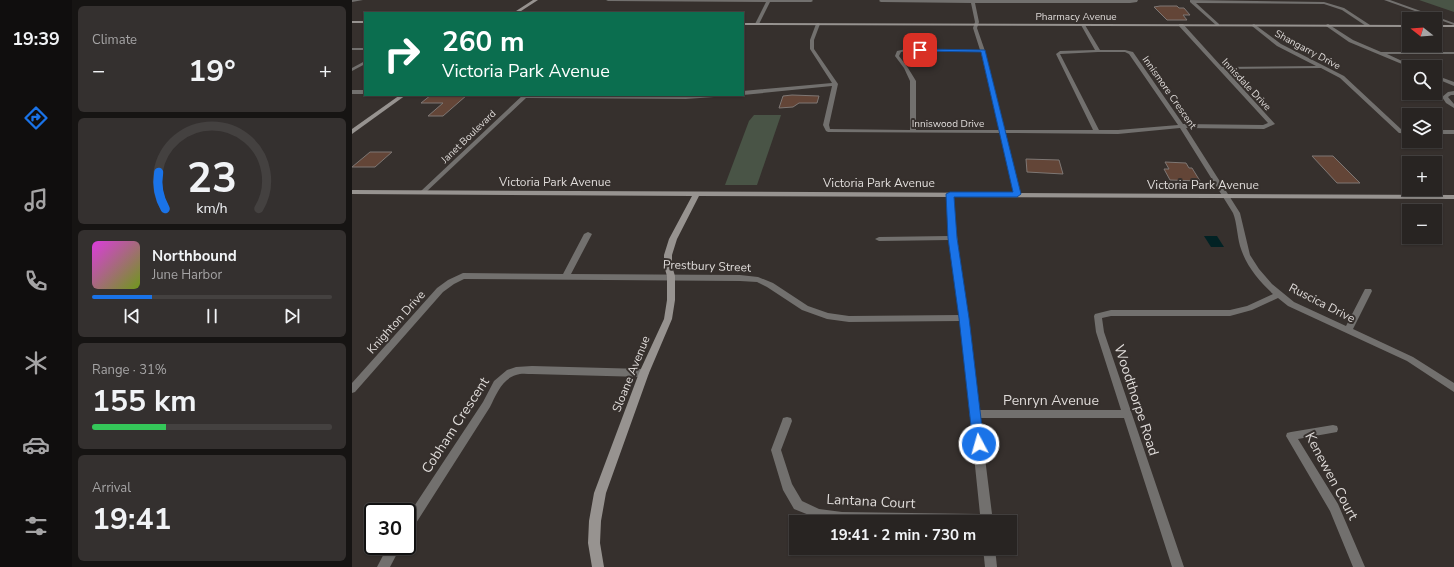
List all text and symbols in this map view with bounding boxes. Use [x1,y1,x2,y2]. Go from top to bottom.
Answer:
street label: Pharmacy Avenue [1035,10,1117,24]
north arrow [1402,12,1442,52]
map controls [1402,12,1442,244]
text: 260 m [442,23,525,61]
text: 19:39 [12,27,60,51]
street label: Shangarry Drive [1272,27,1343,73]
icon: right [376,28,428,80]
text: Climate [92,31,137,49]
pin [903,33,937,67]
icon: arrive [909,39,931,61]
text: 19° [188,51,236,92]
street label: Innismore Crescent [1139,53,1200,132]
text: − [92,56,105,86]
text: + [319,56,332,86]
street label: Innisdale Drive [1218,56,1274,114]
text: Victoria Park Avenue [442,59,610,83]
button: search [1402,60,1442,100]
icon: directions [22,104,50,132]
street label: Janet Boulevard [437,107,499,167]
button: layers [1402,108,1442,148]
street label: Inniswood Drive [912,117,984,131]
text: 23 [187,150,237,207]
button: + [1402,156,1442,196]
street label: Victoria Park Avenue [498,174,611,190]
street label: Victoria Park Avenue [822,175,935,191]
street label: Victoria Park Avenue [1146,177,1259,193]
icon: music [22,186,50,214]
text: km/h [196,199,228,218]
button: − [1402,204,1442,244]
text: Northbound [152,246,237,266]
street label: Prestbury Street [663,256,752,276]
text: June Harbor [152,266,222,284]
icon: phone [22,267,50,295]
street label: Ruscica Drive [1286,279,1358,327]
street label: Knighton Drive [363,287,429,357]
icon: previous [121,305,143,327]
icon: pause [201,305,223,327]
icon: next [281,305,303,327]
street label: Sloane Avenue [608,333,654,415]
street label: Woodthorpe Road [1110,342,1163,458]
icon: climate [22,349,50,377]
text: Range · 31% [92,361,167,379]
street label: Cobham Crescent [417,373,494,477]
text: 155 km [92,381,197,422]
street label: Penryn Avenue [1003,391,1099,410]
position arrow [958,423,1000,465]
street label: Kenewen Court [1300,429,1363,524]
icon: car [22,431,50,459]
text: Arrival [92,479,131,497]
street label: Lantana Court [826,490,916,513]
text: 19:41 [92,499,171,540]
speed limit sign: 30 [364,503,416,555]
icon: filters [22,512,50,540]
text: 19:41 · 2 min · 730 m [830,525,976,545]

